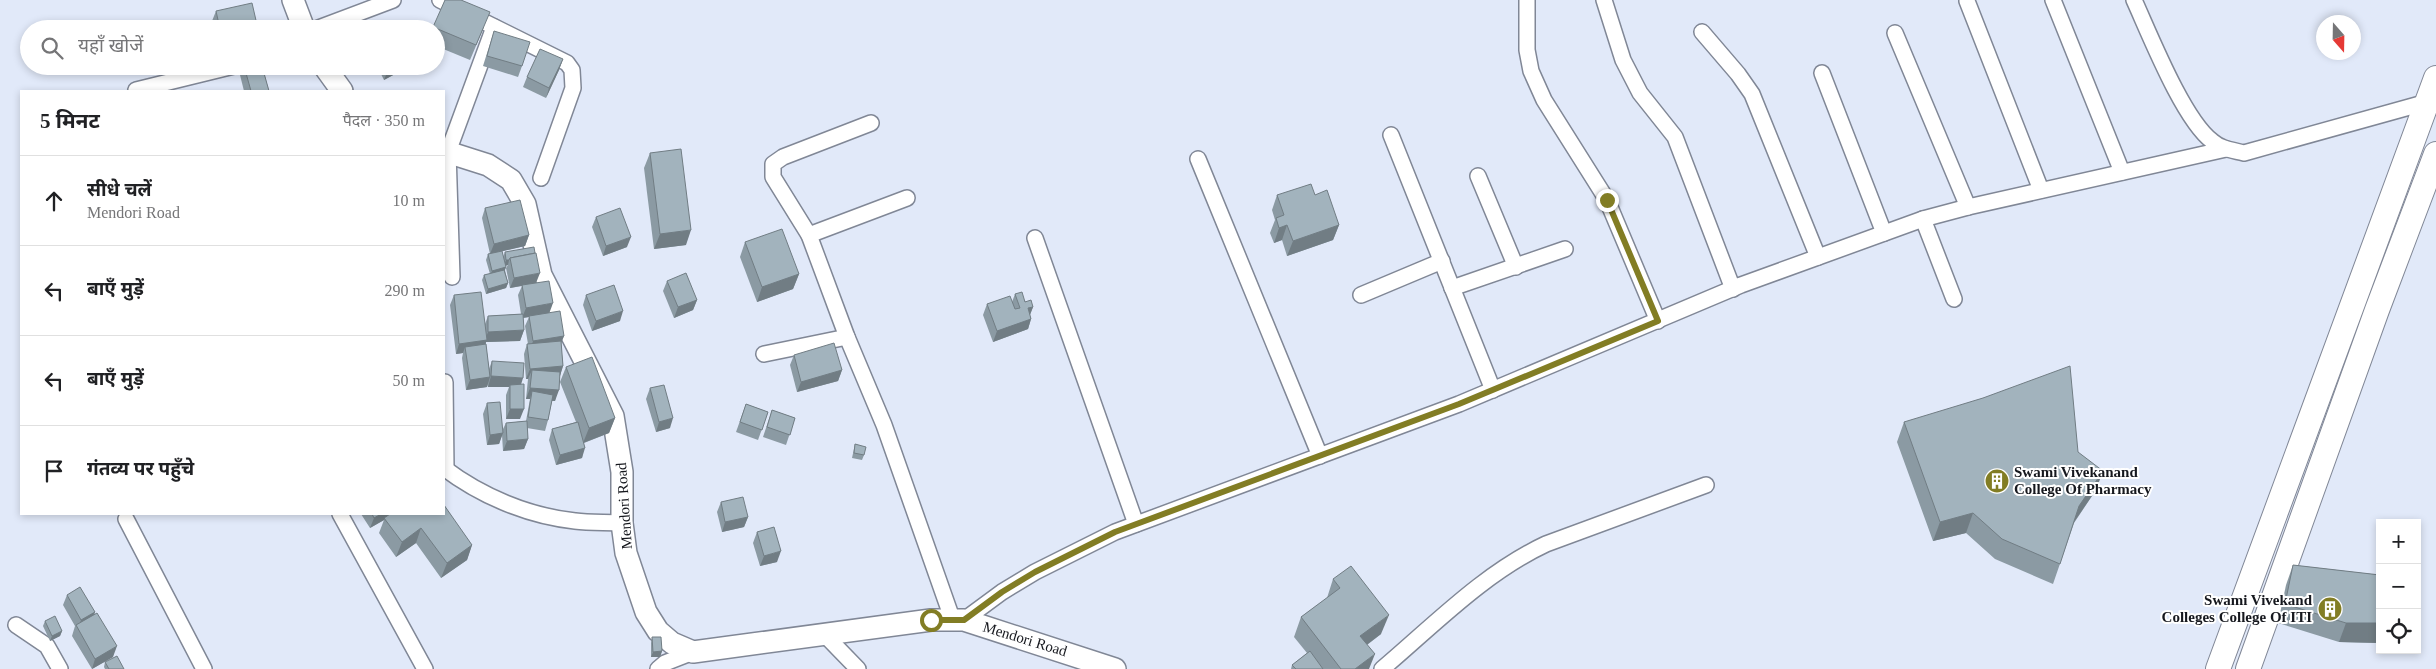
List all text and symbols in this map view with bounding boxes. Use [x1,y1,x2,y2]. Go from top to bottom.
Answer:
north arrow [2316,15,2361,60]
search box [20,20,445,75]
icon: search [38,34,66,62]
text: यहाँ खोजें [78,35,143,56]
text: 5 मिनट [40,109,100,133]
text: पैदल · 350 m [343,112,425,129]
text: सीधे चलें [87,179,152,200]
icon: ahead [40,187,68,215]
route end [1596,189,1619,212]
text: 10 m [393,192,425,209]
text: Mendori Road [87,204,180,221]
icon: left [40,277,68,305]
text: बाएँ मुड़ें [87,278,144,299]
text: 290 m [385,282,425,299]
icon: left [40,367,68,395]
text: बाएँ मुड़ें [87,368,144,389]
text: 50 m [393,372,425,389]
icon: arrive [40,457,68,485]
text: गंतव्य पर पहुँचे [87,458,194,479]
street label: Mendori Road [613,462,635,550]
place label: Swami Vivekanand College Of Pharmacy [2014,464,2152,497]
building icon: Swami Vivekanand College Of Pharmacy [1984,468,2010,494]
map controls [2376,519,2421,654]
button: + [2376,519,2421,564]
button: − [2376,564,2421,609]
place label: Swami Vivekand Colleges College Of ITI [2162,592,2313,625]
building icon: Swami Vivekand Colleges College Of ITI [2317,596,2343,622]
route start [920,609,943,632]
button: locate [2376,609,2421,654]
street label: Mendori Road [981,619,1069,660]

